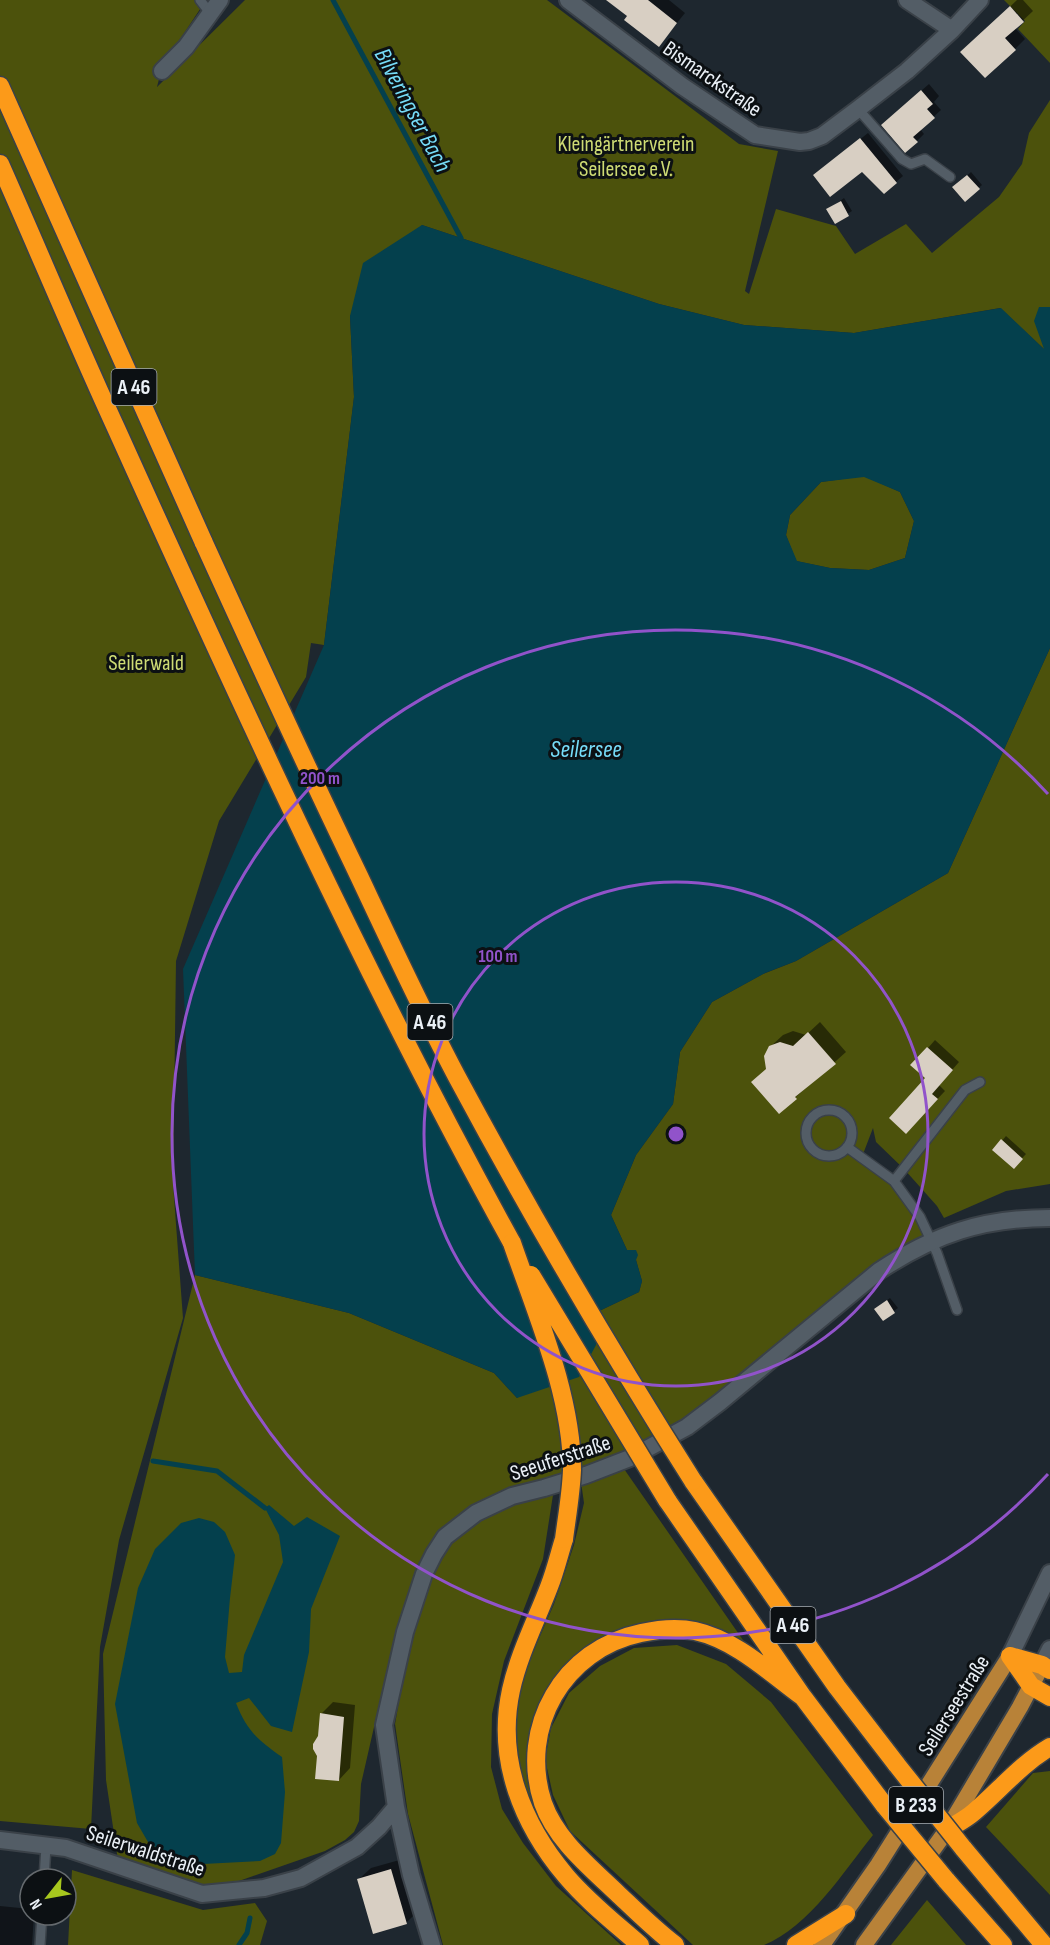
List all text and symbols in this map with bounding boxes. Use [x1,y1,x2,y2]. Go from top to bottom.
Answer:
street label: Bismarckstraße [658,35,767,123]
water label: Bilveringser Bach [368,43,457,177]
park label: Kleingärtnerverein Seilersee e.V. [558,131,694,183]
road number: A 46 [112,369,156,405]
park label: Seilerwald [108,650,184,677]
water label: Seilersee [550,735,622,764]
text: 200 m [300,768,340,789]
text: 100 m [479,946,518,967]
road number: A 46 [408,1004,452,1040]
centre of rings [666,1124,686,1144]
street label: Seeuferstraße [507,1429,614,1487]
road number: A 46 [770,1607,816,1643]
street label: Seilerseestraße [913,1650,996,1761]
road number: B 233 [889,1787,943,1823]
street label: Seilerwaldstraße [83,1820,208,1883]
north arrow [18,1867,78,1927]
text: N [26,1895,47,1913]

